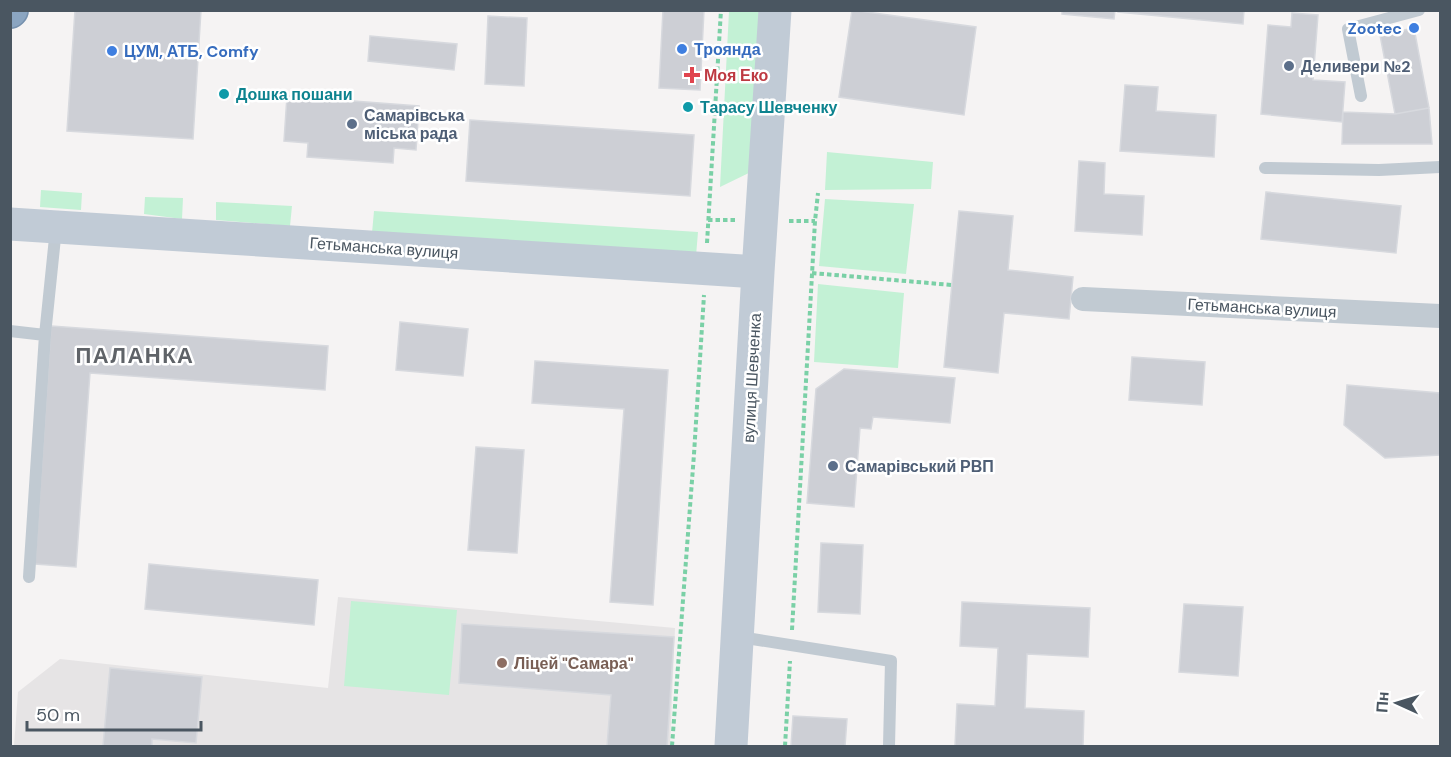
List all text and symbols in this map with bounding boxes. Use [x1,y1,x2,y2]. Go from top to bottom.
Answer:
place label: Zootec [1348,18,1402,39]
marker: Zootec [1407,21,1421,35]
place label: Троянда [694,39,761,60]
place label: ЦУМ, АТБ, Comfy [124,41,259,62]
marker: Троянда [675,42,689,56]
marker: ЦУМ, АТБ, Comfy [105,44,119,58]
place label: Деливери №2 [1301,56,1410,77]
marker: Деливери №2 [1282,59,1296,73]
place label: Моя Еко [704,65,768,86]
marker: Моя Еко [685,68,699,82]
place label: Дошка пошани [236,84,353,105]
marker: Дошка пошани [217,87,231,101]
place label: Тарасу Шевченку [700,97,838,118]
marker: Тарасу Шевченку [681,100,695,114]
place label: Самарівська міська рада [364,105,465,144]
marker: Самарівська міська рада [345,117,359,131]
street label: Гетьманська вулиця [309,232,459,264]
street label: Гетьманська вулиця [1187,294,1337,322]
street label: вулиця Шевченка [738,313,766,443]
district label: ПАЛАНКА [76,341,195,370]
place label: Самарівський РВП [845,456,994,477]
marker: Самарівський РВП [826,459,840,473]
place label: Ліцей "Самара" [514,653,634,674]
marker: Ліцей "Самара" [495,656,509,670]
north arrow [1367,673,1427,733]
text: Пн [1371,691,1394,713]
scale bar [27,694,201,732]
text: 50 m [36,703,80,727]

